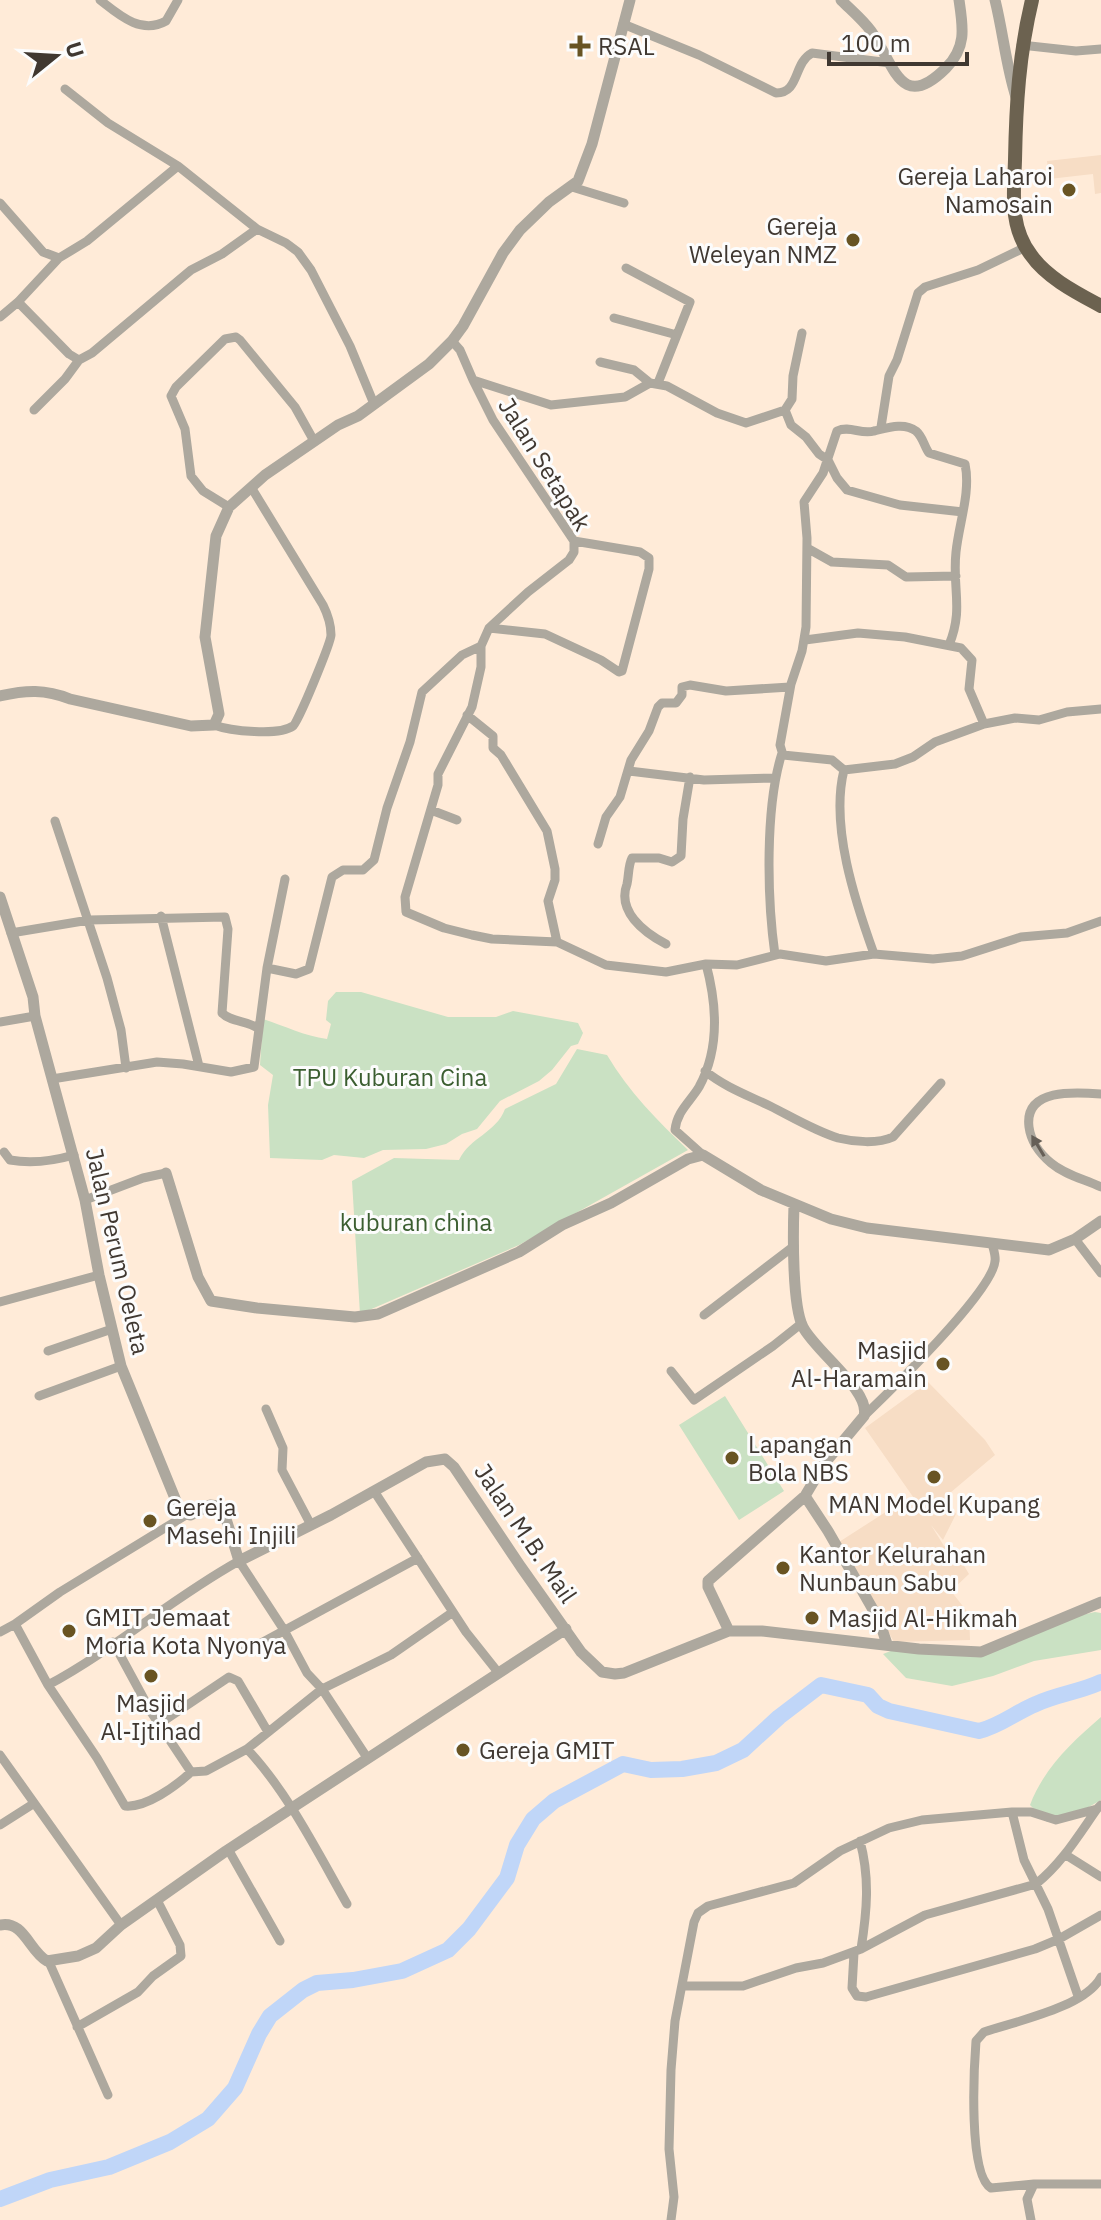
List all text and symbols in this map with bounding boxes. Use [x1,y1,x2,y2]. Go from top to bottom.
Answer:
north arrow [16,16,96,96]
scale bar [829,16,967,66]
text: 100 m [841,27,911,59]
place label: RSAL [598,30,655,62]
marker: RSAL [569,35,591,57]
text: U [59,38,92,61]
place label: Gereja Laharoi Namosain [897,160,1053,220]
marker: Gereja Laharoi Namosain [1060,181,1078,199]
place label: Gereja Weleyan NMZ [689,210,837,270]
marker: Gereja Weleyan NMZ [844,231,862,249]
street label: Jalan Setapak [491,391,599,537]
park label: TPU Kuburan Cina [293,1061,487,1093]
one-way arrow [1031,1135,1045,1157]
street label: Jalan Perum Oeleta [79,1145,157,1358]
park label: kuburan china [340,1206,492,1238]
place label: Masjid Al-Haramain [791,1334,927,1394]
marker: Masjid Al-Haramain [934,1355,952,1373]
place label: Lapangan Bola NBS [748,1428,852,1488]
marker: Lapangan Bola NBS [723,1449,741,1467]
street label: Jalan M.B. Mail [467,1457,585,1609]
marker: MAN Model Kupang [925,1468,943,1486]
place label: MAN Model Kupang [828,1488,1040,1520]
place label: Gereja Masehi Injili [166,1491,296,1551]
marker: Gereja Masehi Injili [141,1512,159,1530]
place label: Kantor Kelurahan Nunbaun Sabu [799,1538,986,1598]
marker: Kantor Kelurahan Nunbaun Sabu [774,1559,792,1577]
place label: GMIT Jemaat Moria Kota Nyonya [85,1601,287,1661]
place label: Masjid Al-Hikmah [828,1602,1018,1634]
marker: Masjid Al-Hikmah [803,1609,821,1627]
marker: GMIT Jemaat Moria Kota Nyonya [60,1622,78,1640]
marker: Masjid Al-Ijtihad [142,1667,160,1685]
place label: Masjid Al-Ijtihad [101,1687,201,1747]
place label: Gereja GMIT [479,1734,615,1766]
marker: Gereja GMIT [454,1741,472,1759]

